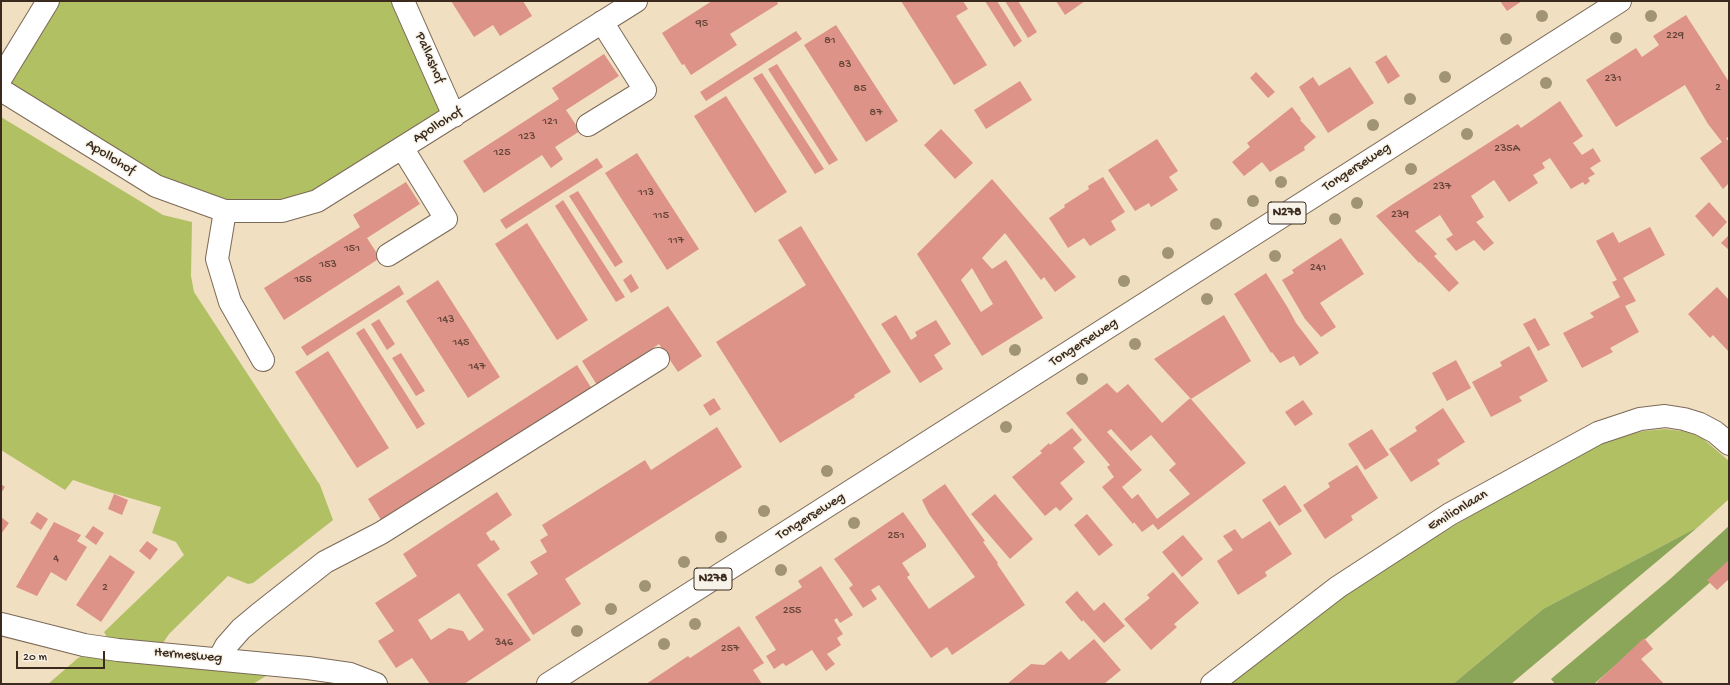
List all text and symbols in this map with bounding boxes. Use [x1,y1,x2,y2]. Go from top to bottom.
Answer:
house number: 95 [696,17,708,31]
house number: 229 [1666,29,1684,43]
street label: Pallashof [410,30,448,86]
house number: 81 [824,34,836,48]
house number: 83 [839,58,851,72]
house number: 231 [1605,72,1621,86]
house number: 2 [1715,81,1721,95]
house number: 85 [854,82,866,96]
street label: Apollohof [410,104,466,148]
house number: 87 [870,106,882,120]
house number: 121 [542,115,558,129]
house number: 123 [519,130,535,144]
street label: Apollohof [82,136,138,180]
street label: Tongerseweg [1320,140,1394,196]
house number: 235A [1494,142,1520,156]
house number: 125 [493,146,511,160]
house number: 237 [1433,180,1451,194]
house number: 113 [638,186,654,200]
road number: N278 [1268,202,1306,224]
house number: 239 [1391,208,1409,222]
house number: 115 [653,209,669,223]
house number: 117 [668,234,684,248]
house number: 151 [344,242,360,256]
house number: 153 [319,258,337,272]
house number: 241 [1310,261,1326,275]
house number: 155 [294,273,312,287]
house number: 143 [438,313,454,327]
street label: Tongerseweg [1047,315,1121,371]
house number: 145 [453,336,469,350]
house number: 147 [469,360,485,374]
street label: Emilionlaan [1425,487,1491,535]
street label: Tongerseweg [774,489,848,545]
house number: 251 [887,529,905,543]
house number: 4 [53,552,59,566]
road number: N278 [694,568,732,590]
house number: 2 [102,581,108,595]
house number: 255 [783,604,801,618]
house number: 346 [495,636,513,650]
house number: 257 [721,642,739,656]
scale bar [18,643,107,669]
street label: Hermesweg [153,645,223,667]
text: 20 m [23,651,47,665]

